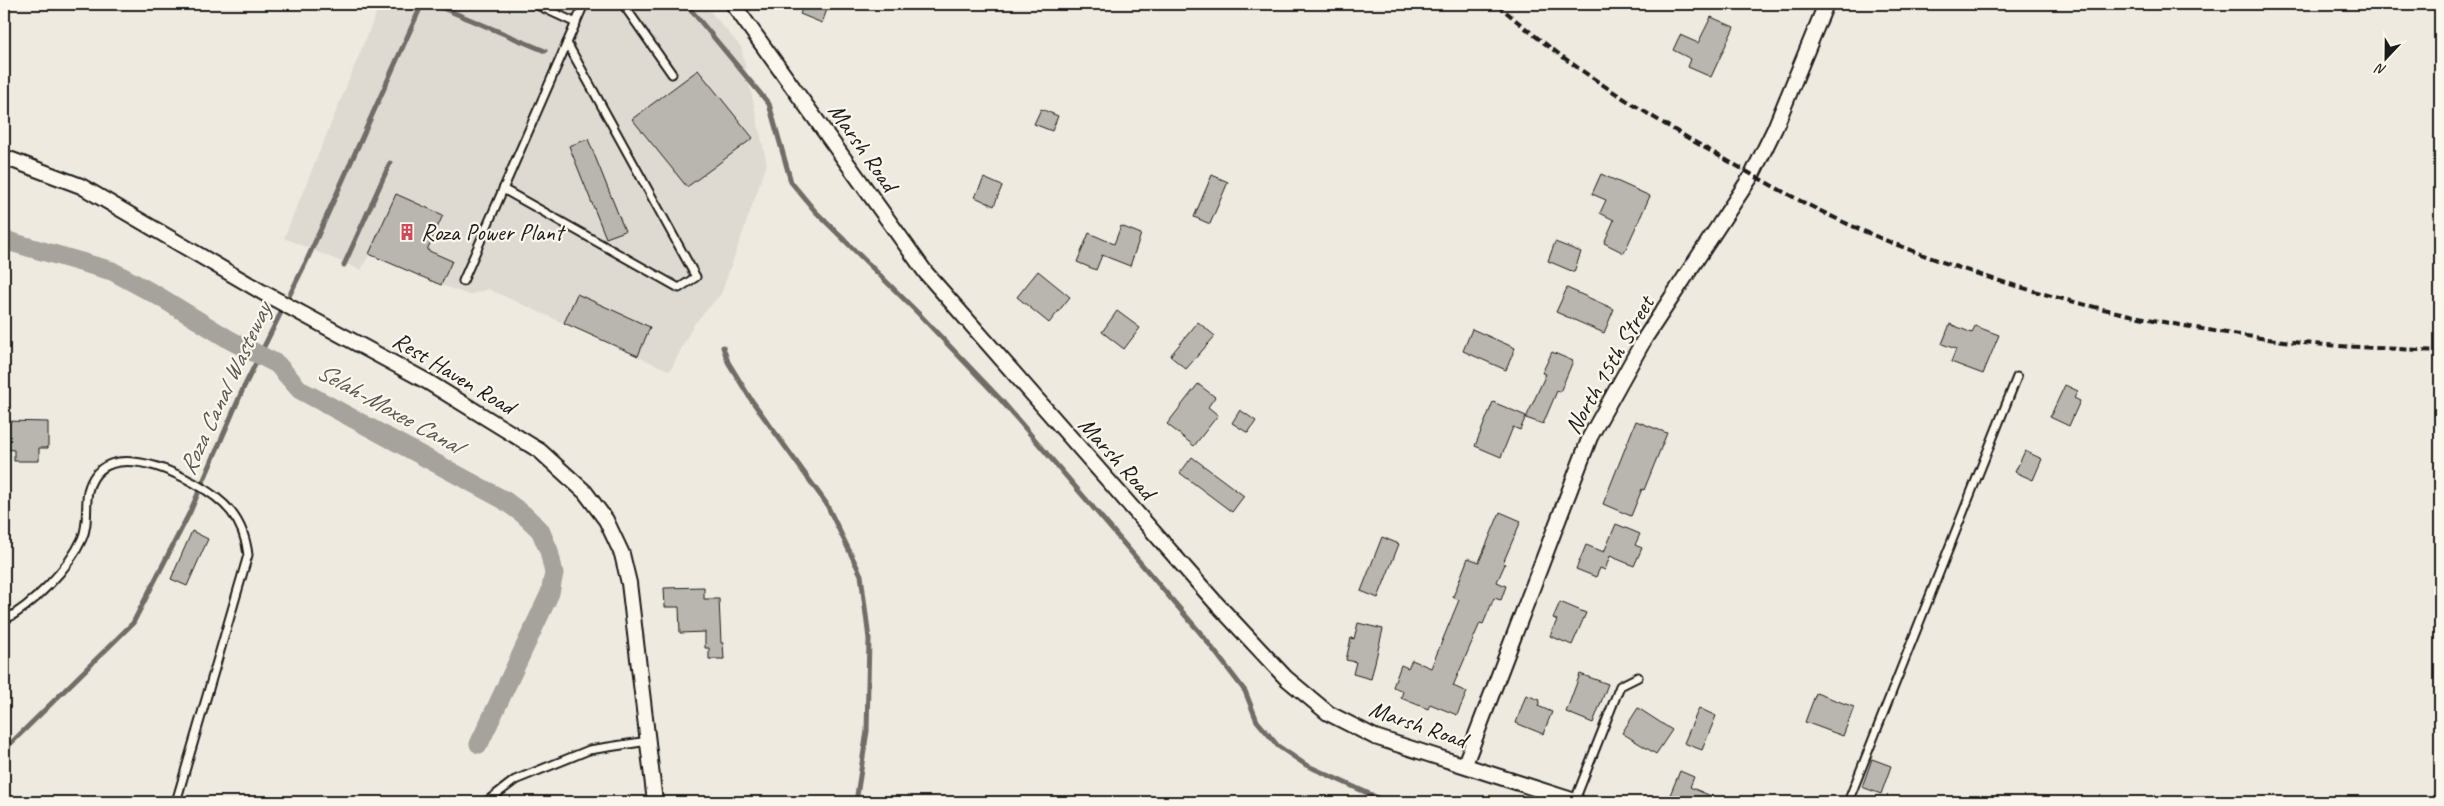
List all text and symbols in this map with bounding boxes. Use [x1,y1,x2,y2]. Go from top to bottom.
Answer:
north arrow [2362,32,2412,82]
text: N [2372,59,2389,79]
street label: Marsh Road [822,97,906,200]
place label: Roza Power Plant [421,217,566,247]
building icon: Roza Power Plant [397,222,417,242]
street label: North 15th Street [1557,289,1662,439]
water label: Roza Canal Wasteway [171,294,281,480]
street label: Rest Haven Road [387,325,524,423]
water label: Selah-Moxee Canal [311,355,474,465]
street label: Marsh Road [1072,410,1164,508]
street label: Marsh Road [1365,693,1474,756]

